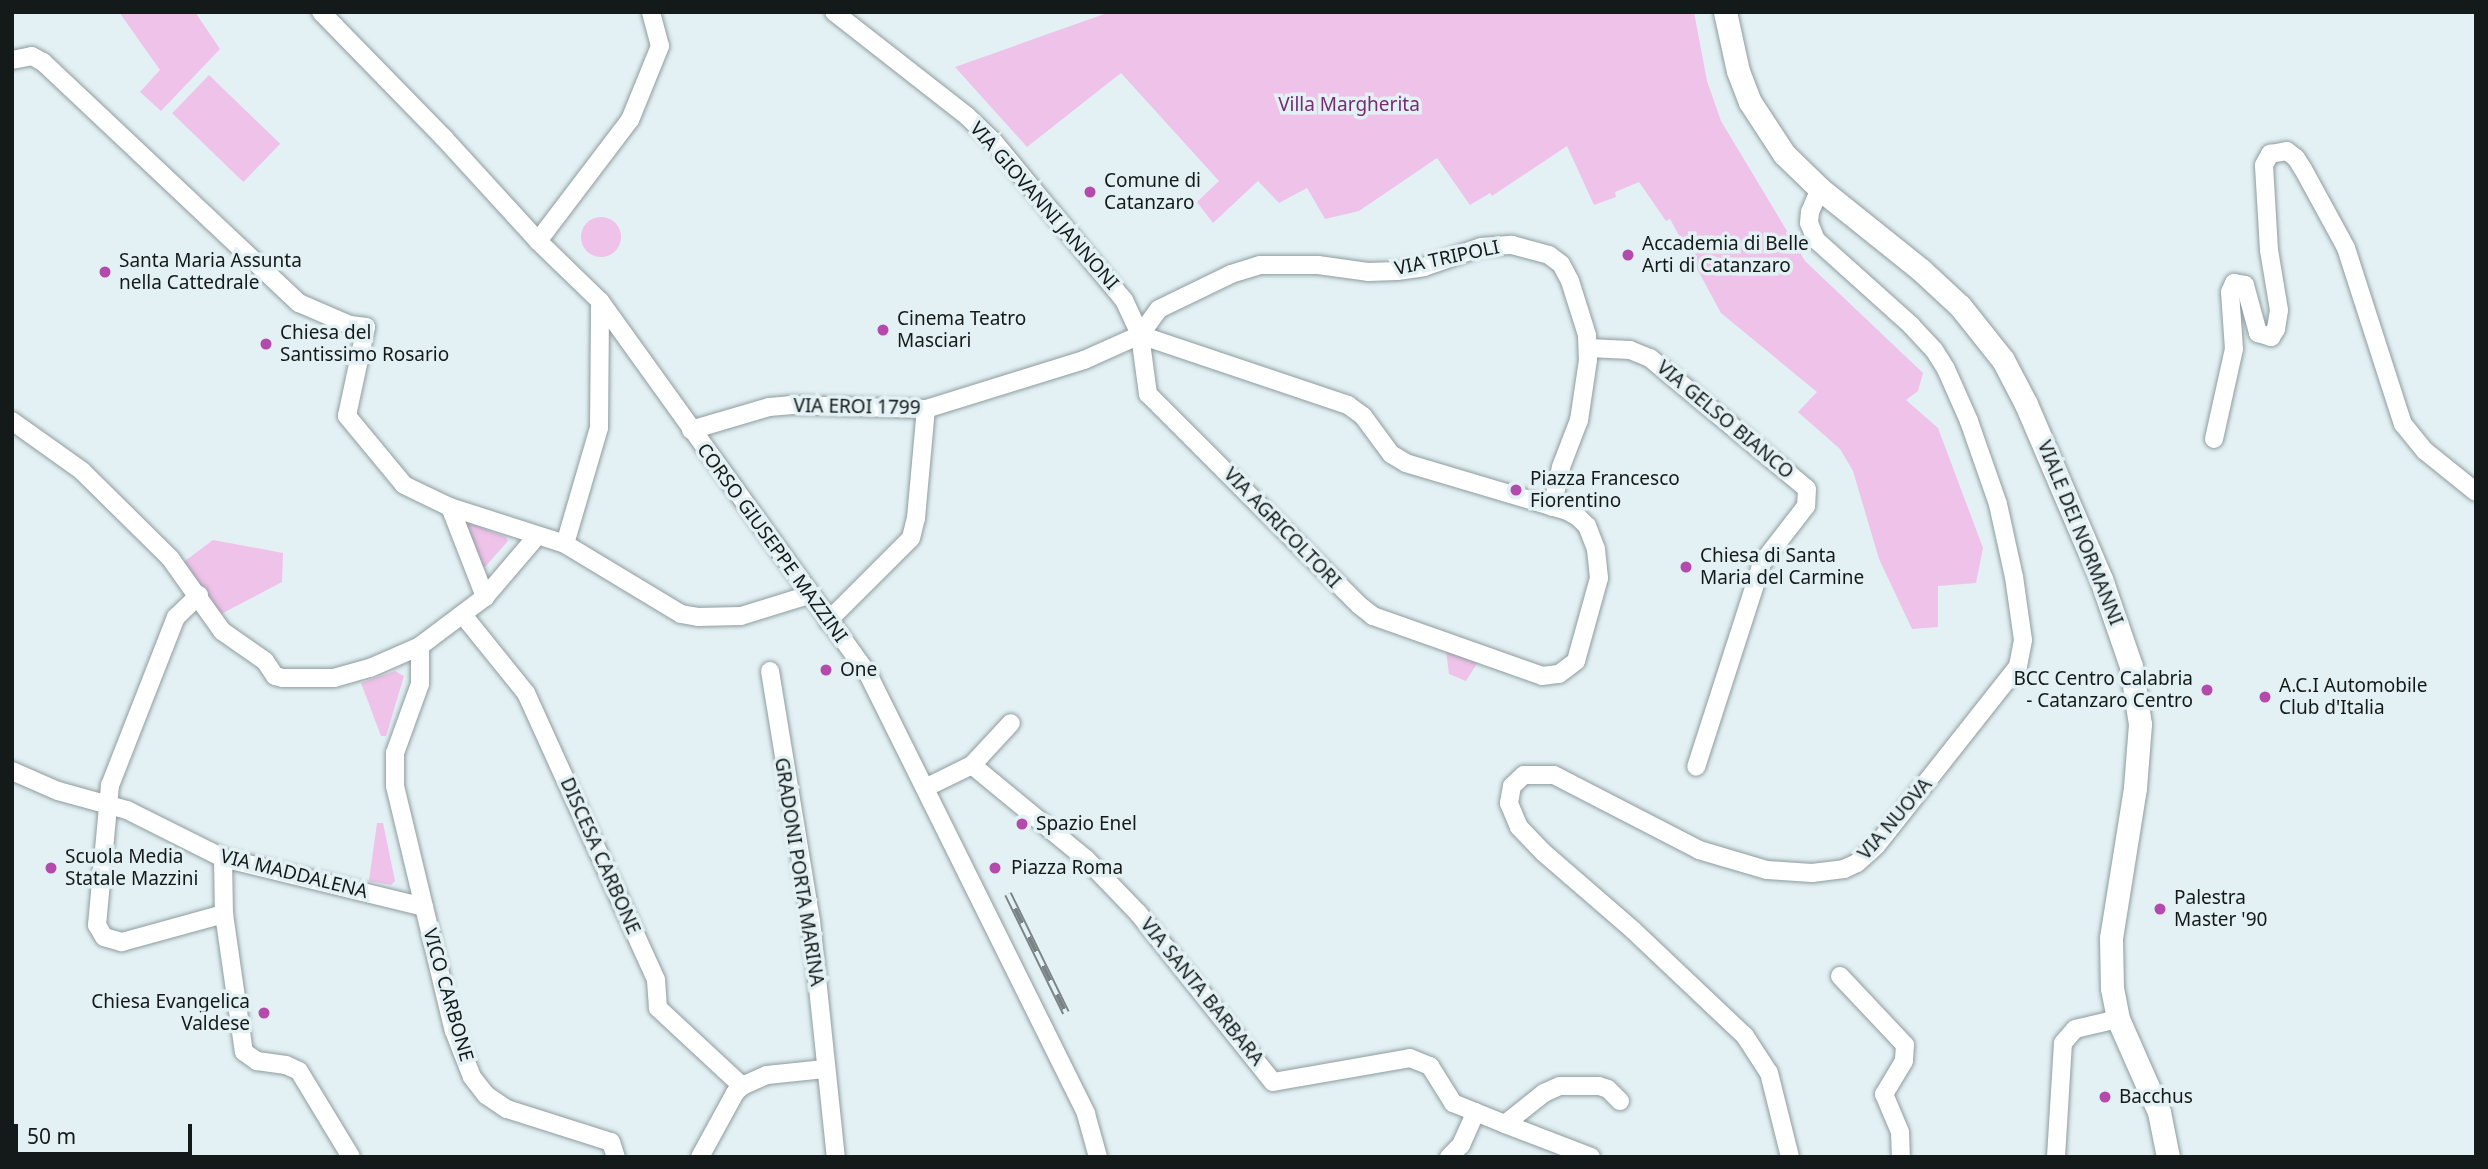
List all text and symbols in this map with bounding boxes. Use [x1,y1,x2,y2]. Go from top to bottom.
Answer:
park label: Villa Margherita [1278,94,1420,116]
street label: VIA GIOVANNI JANNONI [965,117,1123,295]
place label: Comune di Catanzaro [1104,170,1201,214]
marker: Comune di Catanzaro [1082,184,1098,200]
place label: Accademia di Belle Arti di Catanzaro [1642,233,1809,277]
street label: VIA TRIPOLI [1393,236,1501,280]
marker: Accademia di Belle Arti di Catanzaro [1620,247,1636,263]
place label: Santa Maria Assunta nella Cattedrale [119,250,302,294]
marker: Santa Maria Assunta nella Cattedrale [97,264,113,280]
place label: Cinema Teatro Masciari [897,308,1026,352]
place label: Chiesa del Santissimo Rosario [280,322,449,366]
marker: Cinema Teatro Masciari [875,322,891,338]
marker: Chiesa del Santissimo Rosario [258,336,274,352]
street label: VIA GELSO BIANCO [1652,356,1798,484]
street label: VIA EROI 1799 [793,394,921,420]
street label: VIALE DEI NORMANNI [2033,437,2127,629]
street label: CORSO GIUSEPPE MAZZINI [692,439,852,647]
street label: VIA AGRICOLTORI [1219,463,1345,593]
place label: Piazza Francesco Fiorentino [1530,468,1680,512]
marker: Piazza Francesco Fiorentino [1508,482,1524,498]
place label: Chiesa di Santa Maria del Carmine [1700,545,1864,589]
marker: Chiesa di Santa Maria del Carmine [1678,559,1694,575]
place label: One [840,659,877,681]
marker: One [818,662,834,678]
place label: BCC Centro Calabria - Catanzaro Centro [2014,668,2193,712]
place label: A.C.I Automobile Club d'Italia [2279,675,2427,719]
marker: BCC Centro Calabria - Catanzaro Centro [2199,682,2215,698]
marker: A.C.I Automobile Club d'Italia [2257,689,2273,705]
street label: GRADONI PORTA MARINA [770,756,828,988]
street label: DISCESA CARBONE [555,774,645,938]
street label: VIA NUOVA [1853,774,1937,864]
place label: Spazio Enel [1036,813,1137,835]
marker: Spazio Enel [1014,816,1030,832]
street label: VIA MADDALENA [218,845,370,903]
place label: Scuola Media Statale Mazzini [65,846,198,890]
place label: Piazza Roma [1011,857,1123,879]
marker: Piazza Roma [985,858,1005,878]
marker: Scuola Media Statale Mazzini [43,860,59,876]
place label: Palestra Master '90 [2174,887,2267,931]
marker: Palestra Master '90 [2152,901,2168,917]
street label: VIA SANTA BARBARA [1136,914,1268,1070]
street label: VICO CARBONE [418,926,478,1064]
place label: Chiesa Evangelica Valdese [91,991,250,1035]
marker: Chiesa Evangelica Valdese [256,1005,272,1021]
place label: Bacchus [2119,1086,2193,1108]
marker: Bacchus [2097,1089,2113,1105]
scale bar [18,1110,196,1154]
text: 50 m [27,1122,76,1150]

